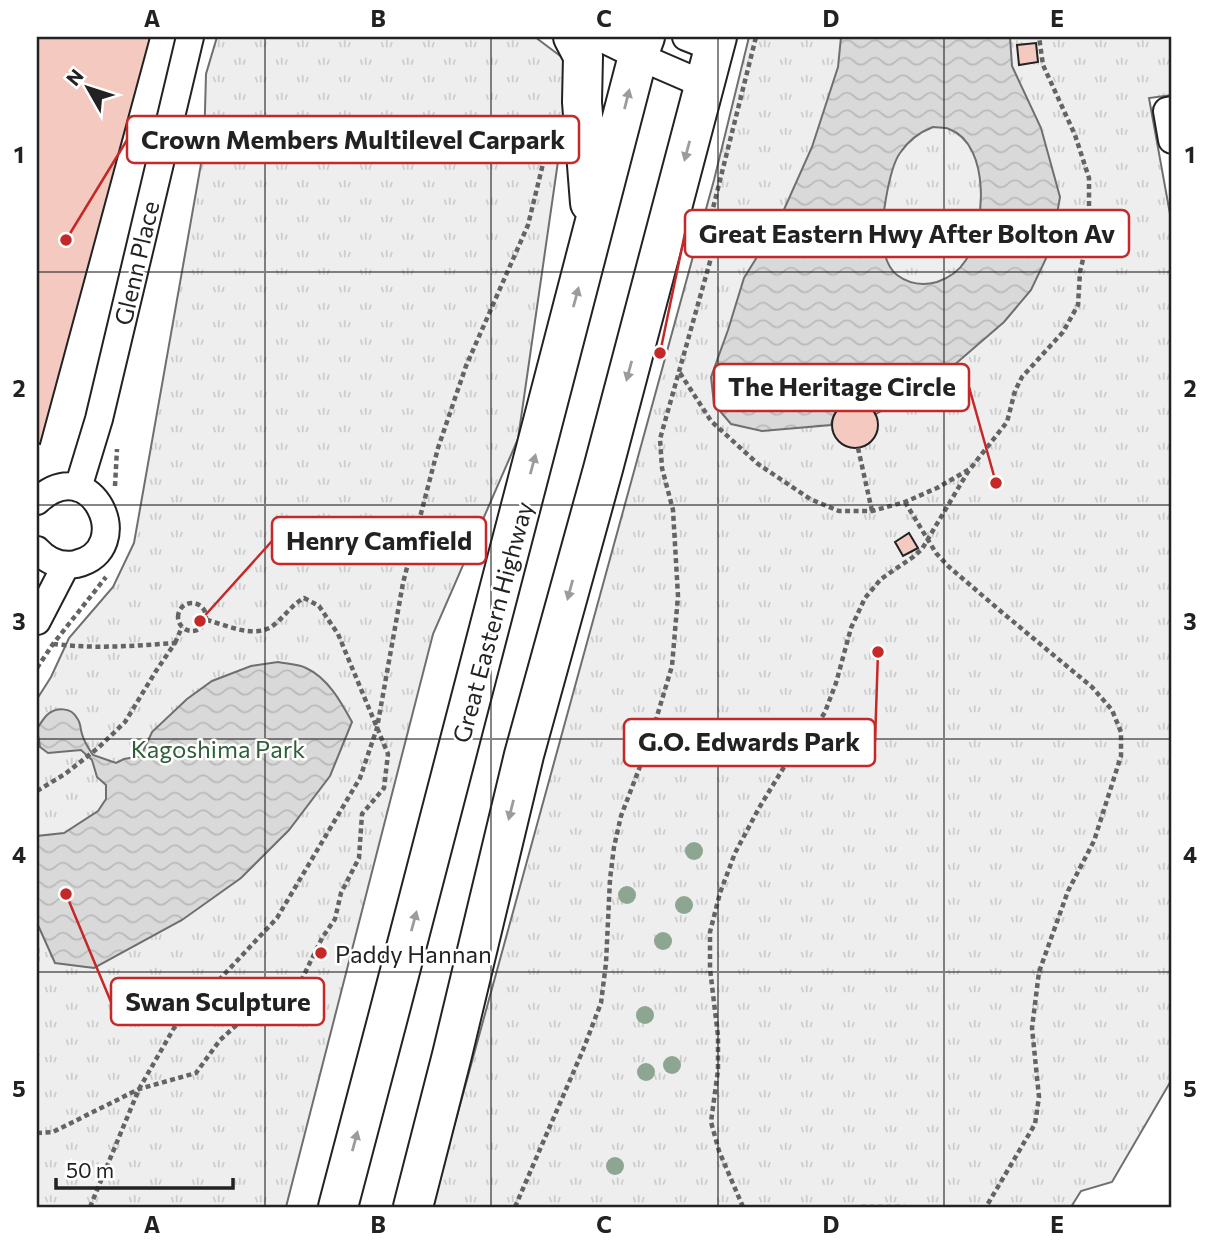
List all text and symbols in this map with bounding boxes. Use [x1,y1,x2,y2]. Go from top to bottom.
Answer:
text: A [144,4,161,32]
text: B [370,4,386,32]
text: C [596,4,612,32]
text: D [823,4,840,32]
text: E [1050,4,1064,32]
north arrow [52,52,122,122]
text: N [61,64,88,90]
one-way arrow [622,88,633,110]
callout: Crown Members Multilevel Carpark [127,116,579,163]
text: Crown Members Multilevel Carpark [141,123,565,154]
text: 1 [14,140,24,168]
text: 1 [1185,140,1195,168]
one-way arrow [682,141,692,162]
street label: Glenn Place [108,198,164,328]
callout: Great Eastern Hwy After Bolton Av [685,210,1129,257]
text: Great Eastern Hwy After Bolton Av [699,217,1115,248]
one-way arrow [571,286,582,308]
one-way arrow [623,360,634,382]
callout: The Heritage Circle [714,364,969,411]
text: The Heritage Circle [728,370,956,401]
text: 2 [12,374,26,402]
text: 2 [1183,374,1197,402]
one-way arrow [528,453,539,475]
street label: Great Eastern Highway [446,498,538,746]
callout: Henry Camfield [272,517,486,564]
text: Henry Camfield [286,524,472,555]
one-way arrow [564,580,574,601]
text: 3 [12,607,26,635]
text: 3 [1183,607,1197,635]
callout: G.O. Edwards Park [624,719,875,766]
text: G.O. Edwards Park [638,725,860,756]
park label: Kagoshima Park [131,734,305,763]
one-way arrow [505,799,516,821]
text: 4 [12,840,26,868]
text: 4 [1183,840,1197,868]
one-way arrow [409,911,419,932]
place label: Paddy Hannan [335,939,492,968]
marker: Paddy Hannan [313,945,329,961]
callout: Swan Sculpture [111,978,324,1025]
text: Swan Sculpture [125,985,311,1016]
text: 5 [12,1074,26,1102]
text: 5 [1183,1074,1197,1102]
one-way arrow [350,1130,361,1152]
scale bar [56,1146,233,1190]
text: 50 m [66,1157,114,1182]
text: A [144,1210,161,1238]
text: B [370,1210,386,1238]
text: C [596,1210,612,1238]
text: D [823,1210,840,1238]
text: E [1050,1210,1064,1238]

